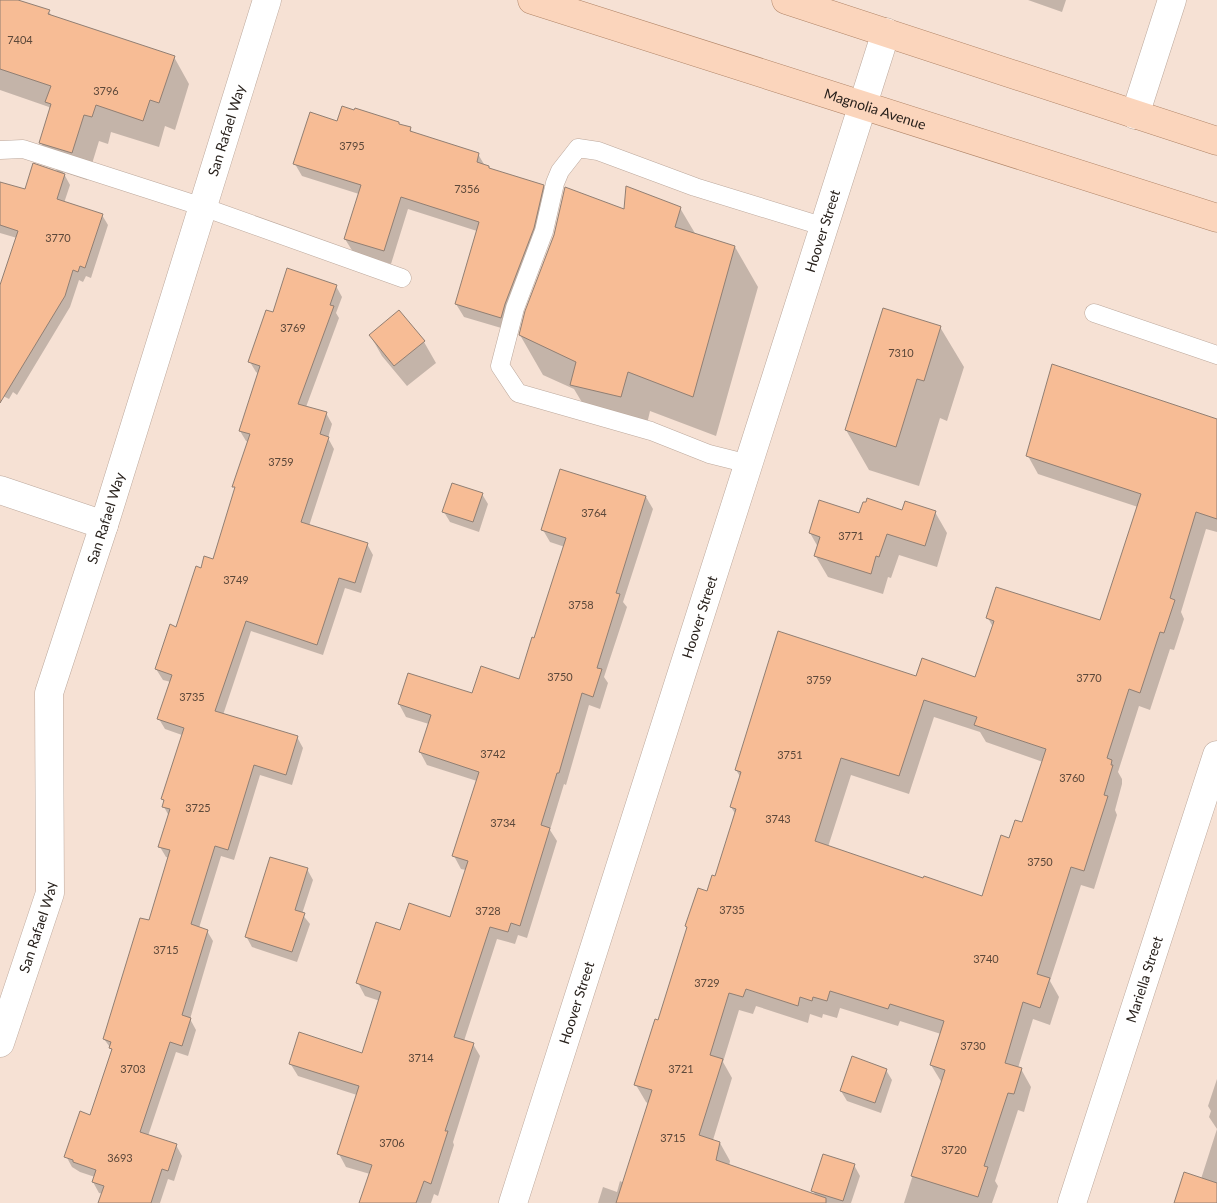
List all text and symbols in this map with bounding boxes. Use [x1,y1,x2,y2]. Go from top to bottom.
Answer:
house number: 7404 [7,33,33,46]
street label: San Rafael Way [204,82,248,178]
house number: 3796 [93,84,119,97]
street label: Magnolia Avenue [822,85,928,133]
house number: 3795 [339,139,365,152]
house number: 7356 [454,182,480,195]
street label: Hoover Street [801,187,843,274]
house number: 3770 [45,231,71,244]
house number: 3769 [280,321,306,334]
house number: 7310 [888,346,914,359]
house number: 3759 [268,455,294,468]
street label: San Rafael Way [83,469,128,566]
house number: 3764 [581,506,607,519]
house number: 3771 [838,529,864,542]
house number: 3749 [223,573,249,586]
street label: Hoover Street [678,573,720,660]
house number: 3758 [568,598,594,611]
house number: 3750 [547,670,573,683]
house number: 3770 [1076,671,1102,684]
house number: 3759 [806,673,832,686]
house number: 3735 [179,690,205,703]
house number: 3742 [480,747,506,760]
house number: 3751 [777,748,803,761]
house number: 3760 [1059,771,1085,784]
house number: 3725 [185,801,211,814]
house number: 3743 [765,812,791,825]
house number: 3734 [490,816,516,829]
house number: 3750 [1027,855,1053,868]
street label: San Rafael Way [15,881,58,975]
house number: 3735 [719,903,745,916]
house number: 3728 [475,904,501,917]
street label: Mariella Street [1122,934,1166,1025]
house number: 3715 [153,943,179,956]
house number: 3740 [973,952,999,965]
street label: Hoover Street [555,959,597,1046]
house number: 3729 [694,976,720,989]
house number: 3730 [960,1039,986,1052]
house number: 3714 [408,1051,434,1064]
house number: 3703 [120,1062,146,1075]
house number: 3721 [668,1062,694,1075]
house number: 3715 [660,1131,686,1144]
house number: 3706 [379,1136,405,1149]
house number: 3720 [941,1143,967,1156]
house number: 3693 [107,1151,133,1164]

